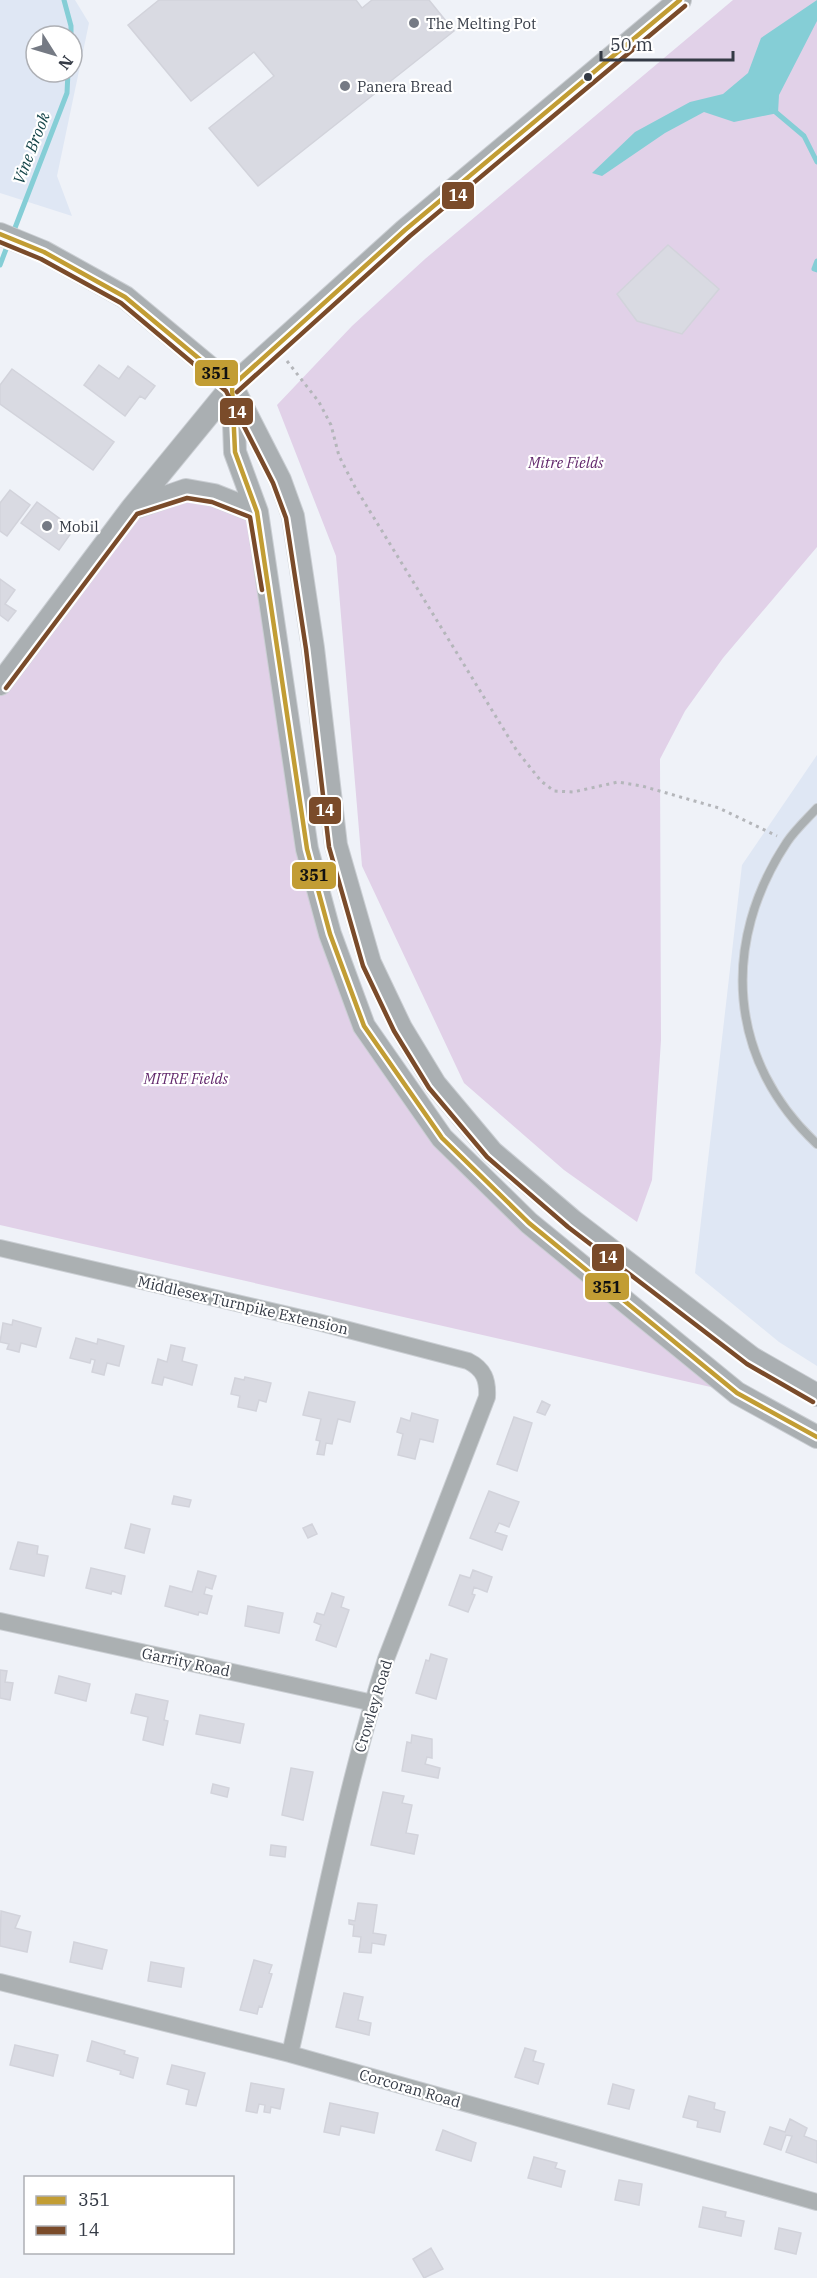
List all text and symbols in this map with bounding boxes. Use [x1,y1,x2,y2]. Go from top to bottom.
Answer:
place label: The Melting Pot [426,14,536,33]
marker: The Melting Pot [407,16,421,30]
north arrow [24,24,84,84]
scale bar [601,24,733,62]
text: 50 m [610,33,653,56]
text: N [54,52,78,74]
unlabelled marker [582,71,594,83]
place label: Panera Bread [357,77,452,96]
marker: Panera Bread [338,79,352,93]
water label: Vine Brook [8,109,54,187]
line badge: 14 [441,181,475,210]
text: 14 [448,185,468,205]
line badge: 351 [194,359,239,387]
text: 351 [202,363,230,383]
line badge: 14 [219,397,254,426]
text: 14 [227,402,247,422]
park label: Mitre Fields [527,453,604,472]
place label: Mobil [59,517,99,536]
marker: Mobil [40,519,54,533]
line badge: 14 [308,796,342,825]
text: 14 [315,800,335,820]
line badge: 351 [291,861,337,890]
text: 351 [300,865,328,885]
park label: MITRE Fields [143,1069,229,1088]
line badge: 14 [591,1243,625,1272]
text: 14 [598,1247,618,1267]
street label: Middlesex Turnpike Extension [136,1271,351,1339]
line badge: 351 [584,1272,630,1301]
text: 351 [593,1277,621,1297]
street label: Garrity Road [140,1643,232,1681]
street label: Crowley Road [350,1657,396,1755]
street label: Corcoran Road [357,2064,463,2112]
legend [24,2176,234,2254]
text: 351 [78,2188,110,2211]
text: 14 [78,2218,100,2241]

